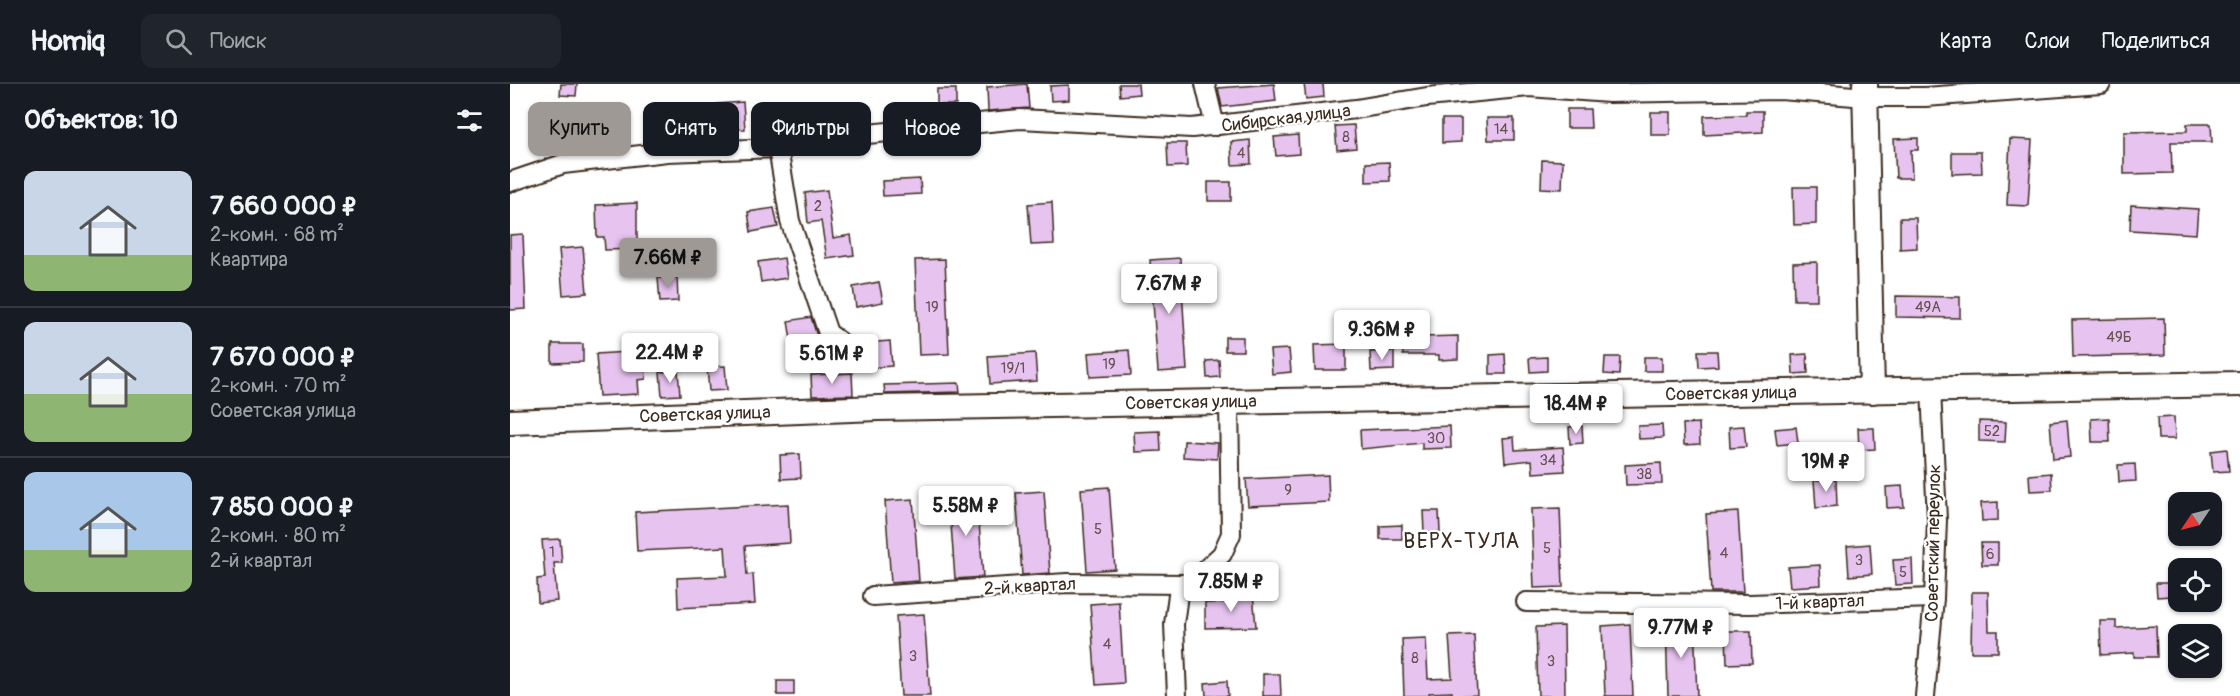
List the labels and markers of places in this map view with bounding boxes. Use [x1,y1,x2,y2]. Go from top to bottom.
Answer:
pin: 7.66M ₽ [613,238,723,289]
pin: 7.67M ₽ [1114,264,1224,315]
pin: 9.36M ₽ [1327,310,1437,361]
pin: 22.4M ₽ [615,333,725,384]
pin: 5.61M ₽ [777,334,887,385]
pin: 18.4M ₽ [1521,384,1631,435]
pin: 19M ₽ [1784,442,1868,493]
pin: 5.58M ₽ [911,486,1021,537]
pin: 7.85M ₽ [1176,562,1286,613]
pin: 9.77M ₽ [1626,608,1736,659]

